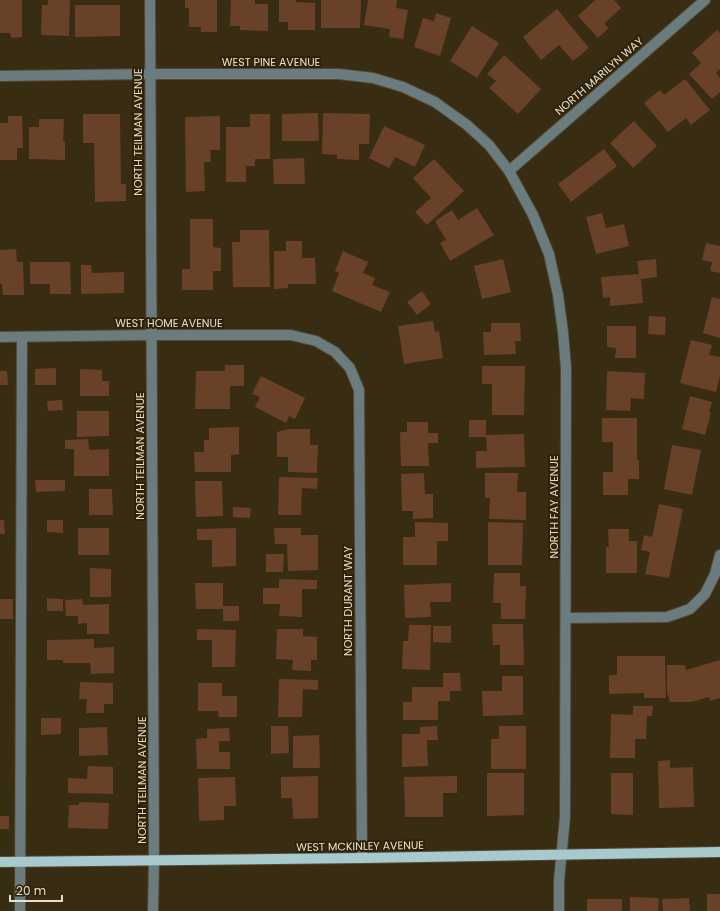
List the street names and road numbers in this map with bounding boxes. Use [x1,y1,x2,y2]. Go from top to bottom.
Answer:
street label: NORTH MARILYN WAY [551,33,647,119]
street label: WEST PINE AVENUE [222,54,320,70]
street label: NORTH TEILMAN AVENUE [130,68,146,196]
street label: WEST HOME AVENUE [115,315,223,331]
street label: NORTH TEILMAN AVENUE [132,392,148,520]
street label: NORTH FAY AVENUE [546,455,562,559]
street label: NORTH DURANT WAY [340,545,356,656]
street label: NORTH TEILMAN AVENUE [134,716,150,844]
street label: WEST MCKINLEY AVENUE [296,837,424,855]

